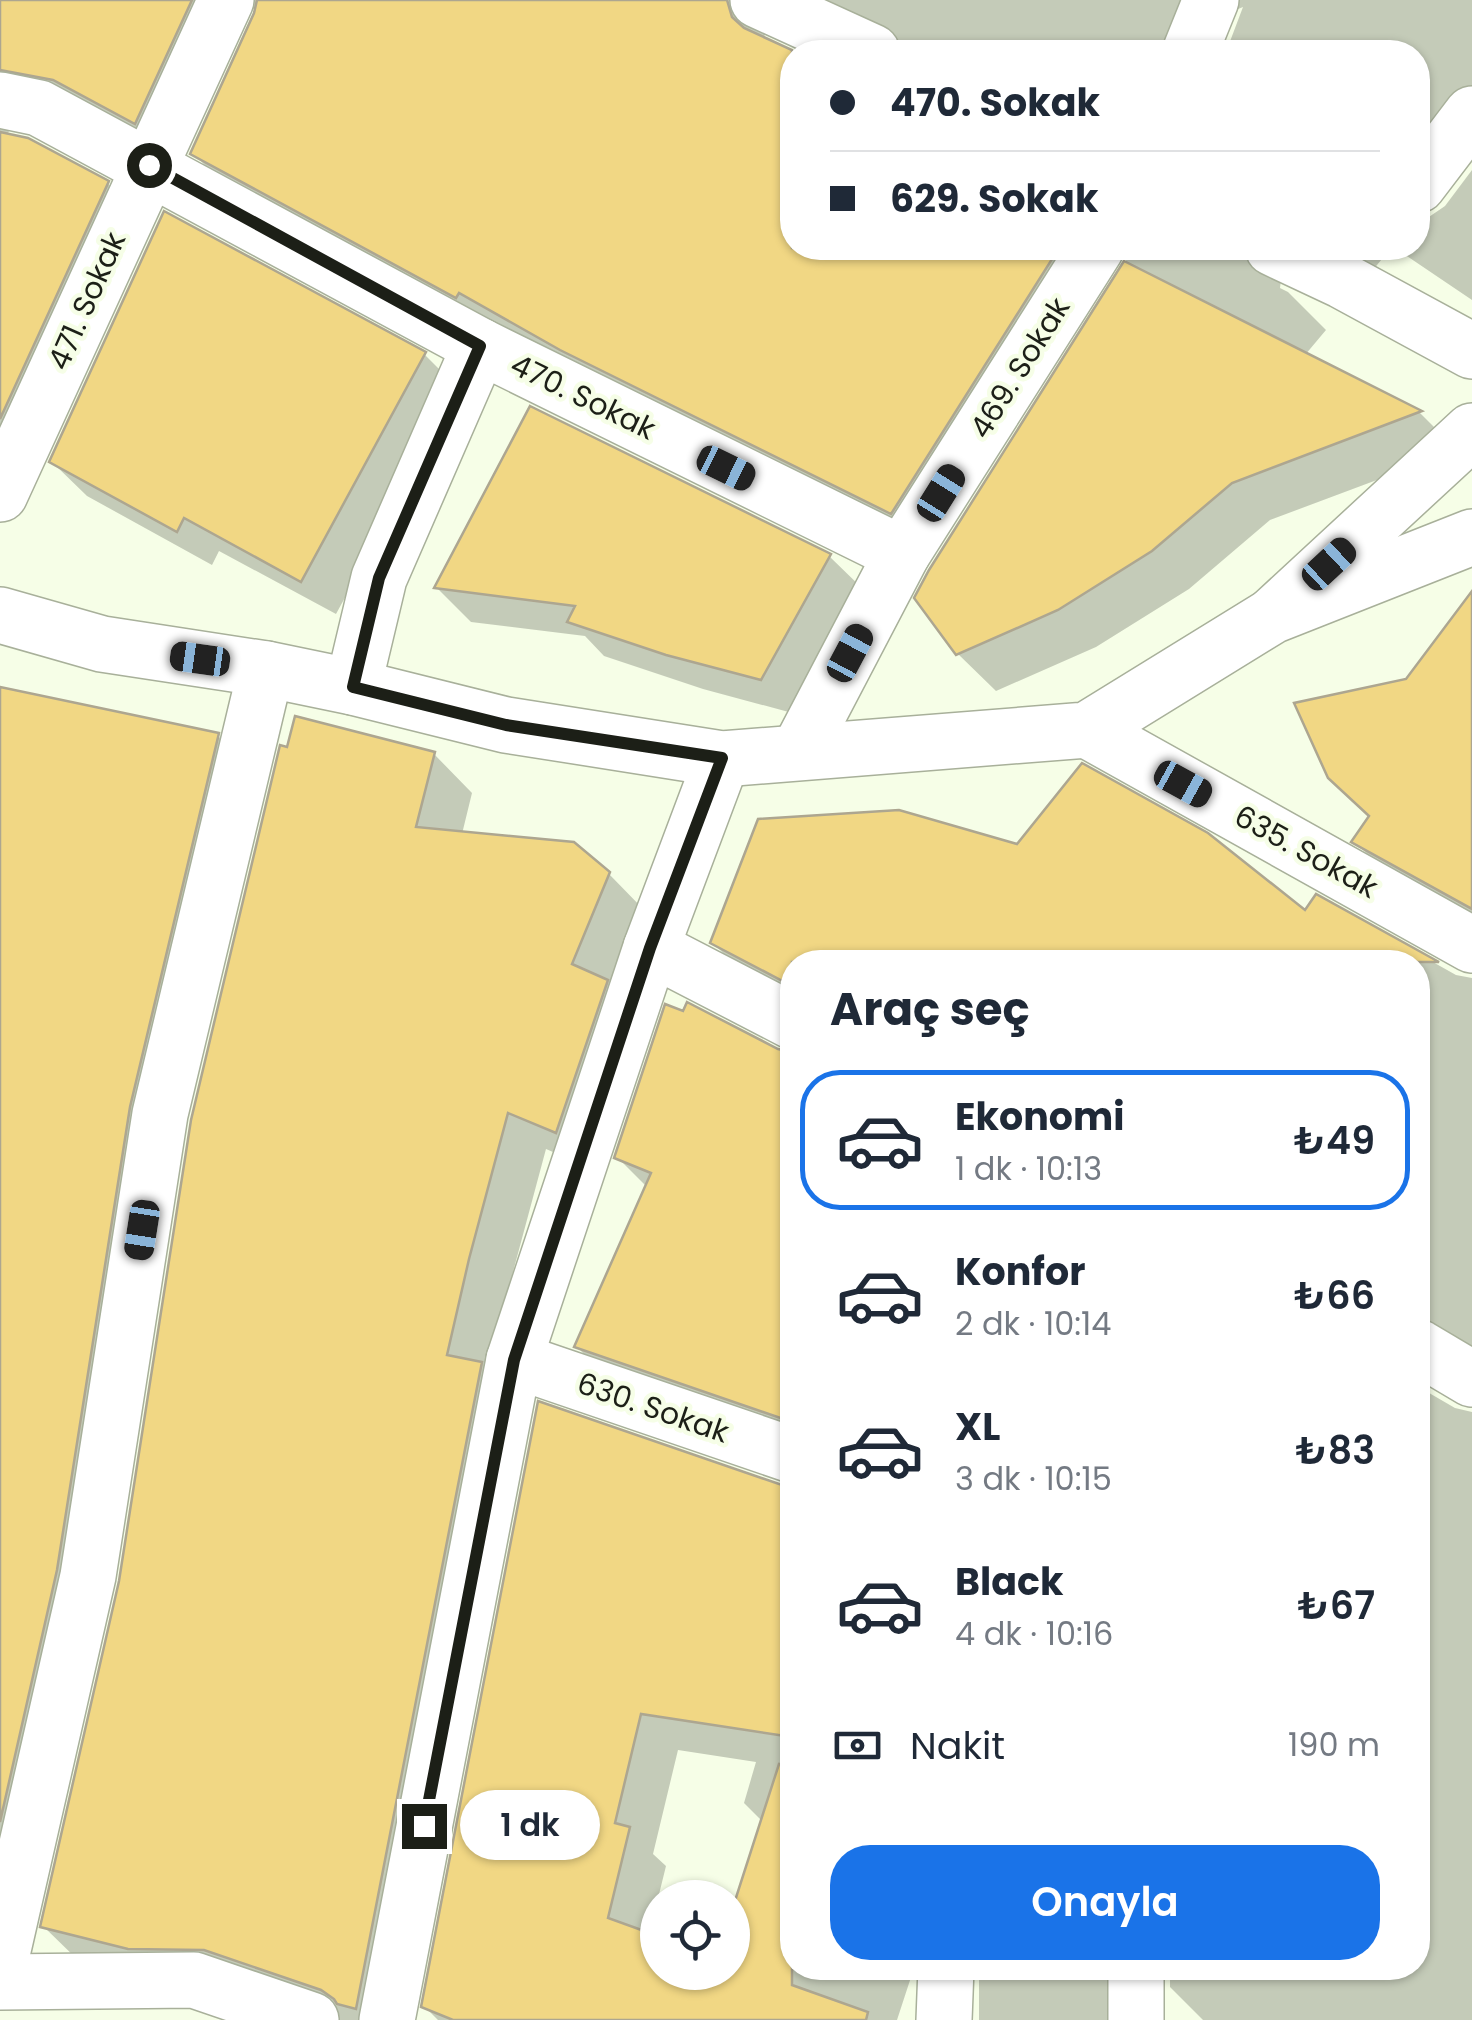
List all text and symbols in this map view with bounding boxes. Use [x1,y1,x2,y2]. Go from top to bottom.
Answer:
text: 470. Sokak [890,76,1100,129]
route start [127,143,172,188]
text: 629. Sokak [890,172,1098,225]
street label: 471. Sokak [37,224,136,377]
street label: 469. Sokak [959,288,1080,447]
street label: 470. Sokak [504,343,663,450]
car [692,441,760,495]
car [912,460,970,526]
car [1297,533,1361,595]
car [823,619,877,687]
car [168,640,232,678]
car [1149,756,1217,812]
street label: 635. Sokak [1227,794,1386,909]
text: Araç seç [830,978,1030,1041]
text: Ekonomi [955,1090,1125,1143]
icon: car [835,1095,925,1185]
text: ₺49 [1294,1114,1375,1167]
text: 1 dk · 10:13 [955,1146,1102,1191]
car [122,1198,162,1262]
text: Konfor [955,1245,1085,1298]
icon: car [835,1250,925,1340]
text: ₺66 [1294,1269,1375,1322]
text: 2 dk · 10:14 [955,1301,1111,1346]
street label: 630. Sokak [572,1361,735,1454]
text: XL [955,1400,1000,1453]
icon: car [835,1405,925,1495]
text: ₺83 [1296,1424,1375,1477]
text: 3 dk · 10:15 [955,1456,1112,1501]
text: Black [955,1555,1064,1608]
icon: car [835,1560,925,1650]
text: ₺67 [1298,1579,1375,1632]
text: 4 dk · 10:16 [955,1611,1113,1656]
icon: cash [830,1718,885,1773]
text: Nakit [910,1719,1005,1772]
text: 190 m [1288,1722,1380,1767]
callout: 1 dk [459,1791,599,1861]
text: 1 dk [500,1802,560,1847]
route end [402,1804,447,1849]
button: Onayla [830,1845,1380,1960]
map controls [640,1880,750,1990]
button: locate [640,1880,750,1990]

